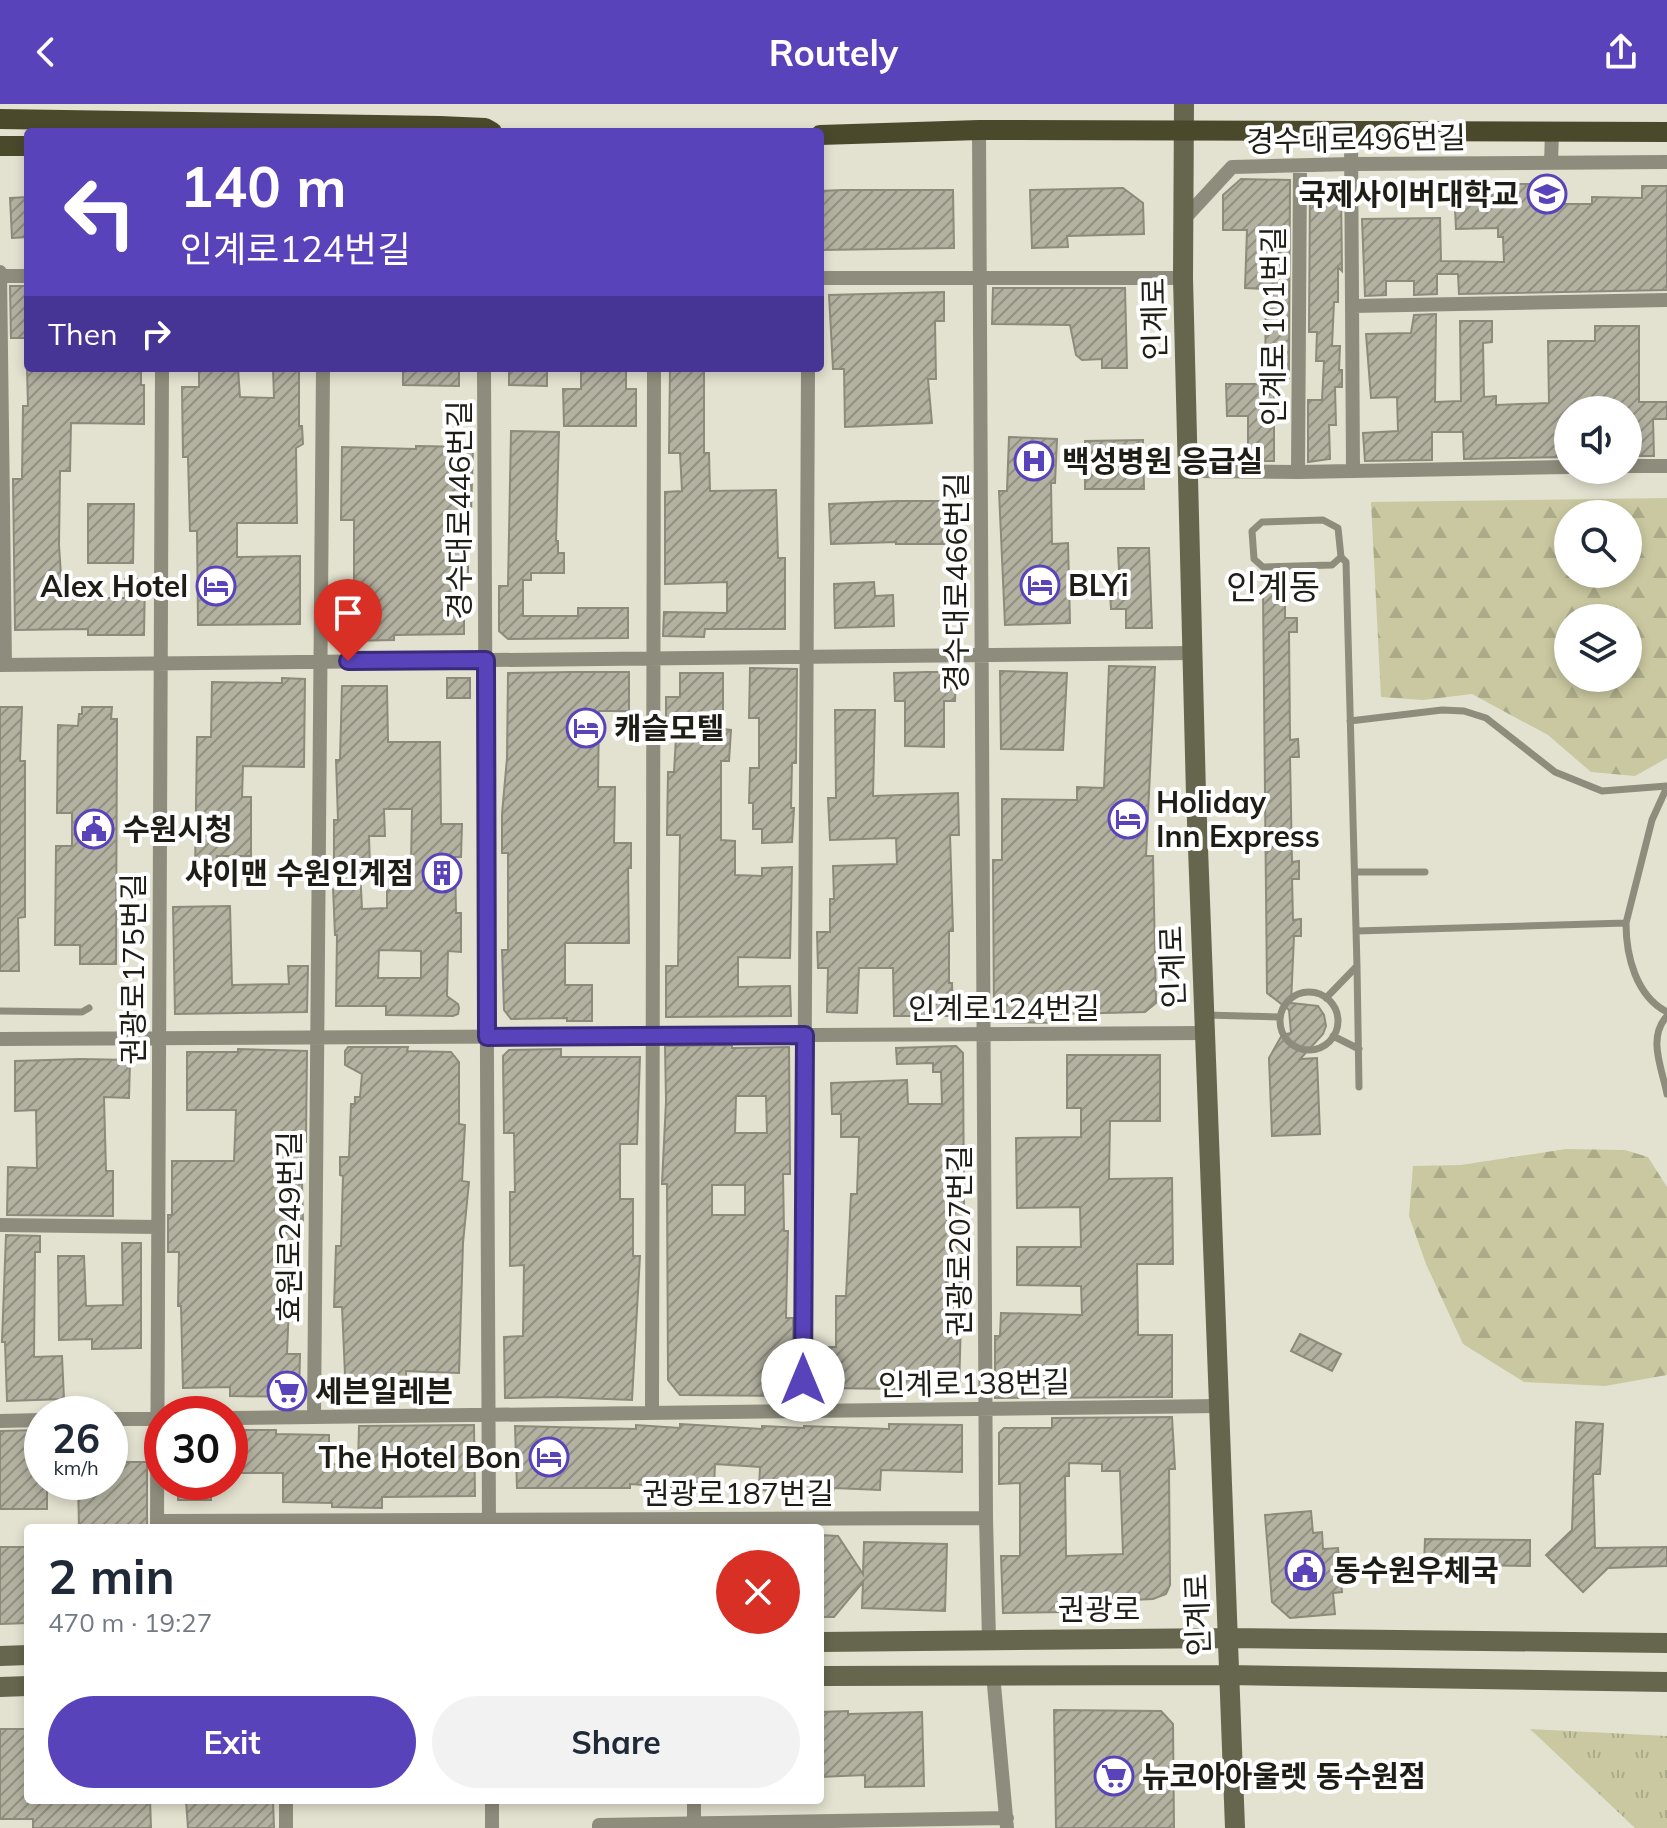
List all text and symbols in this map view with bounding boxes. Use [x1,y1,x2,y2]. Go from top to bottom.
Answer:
icon: back [24,30,68,74]
text: Routely [769,30,898,75]
icon: share [1599,30,1643,74]
street label: 경수대로496번길 [1246,118,1466,160]
text: 140 m [180,151,347,221]
icon: left [48,160,152,264]
school or university icon: 국제사이버대학교 [1526,173,1568,215]
place label: 국제사이버대학교 [1298,175,1519,213]
text: 인계로124번길 [180,226,410,271]
street label: 인계로 101번길 [1254,226,1292,426]
street label: 인계로 [1134,277,1174,361]
icon: right [134,312,178,356]
text: Then [48,315,118,353]
map controls [1554,396,1642,692]
button: sound [1554,396,1642,484]
street label: 경수대로446번길 [440,400,478,620]
hospital icon: 백성병원 응급실 [1013,440,1055,482]
place label: 백성병원 응급실 [1062,442,1263,480]
street label: 경수대로466번길 [937,472,975,692]
button: search [1554,500,1642,588]
hotel icon: BLYi [1019,564,1061,606]
hotel icon: Alex Hotel [195,565,237,607]
district label: 인계동 [1226,565,1320,608]
place label: BLYi [1068,566,1129,604]
place label: Alex Hotel [40,567,188,605]
pin [314,579,382,661]
icon: arrive [326,591,370,635]
button: layers [1554,604,1642,692]
hotel icon: 캐슬모텔 [565,707,607,749]
place label: 캐슬모텔 [614,709,724,747]
place label: Holiday Inn Express [1156,783,1320,855]
hotel icon: Holiday Inn Express [1107,798,1149,840]
public building icon: 수원시청 [73,808,115,850]
place label: 수원시청 [122,810,232,848]
building icon: 샤이맨 수원인계점 [421,852,463,894]
place label: 샤이맨 수원인계점 [185,854,414,892]
street label: 권광로175번길 [114,873,152,1065]
street label: 인계로 [1152,925,1192,1009]
street label: 인계로124번길 [908,989,1100,1027]
street label: 효원로249번길 [270,1131,308,1323]
street label: 권광로207번길 [940,1145,978,1337]
position arrow [761,1338,845,1422]
street label: 인계로138번길 [878,1362,1070,1404]
supermarket icon: 세븐일레븐 [266,1370,308,1412]
place label: 세븐일레븐 [315,1372,453,1410]
speed limit sign: 30 [144,1396,248,1500]
text: 26 [52,1413,100,1463]
hotel icon: The Hotel Bon [528,1436,570,1478]
place label: The Hotel Bon [319,1438,521,1476]
text: km/h [53,1455,99,1480]
street label: 권광로187번길 [642,1474,834,1512]
text: 2 min [48,1546,175,1606]
public building icon: 동수원우체국 [1284,1549,1326,1591]
button: close [716,1550,800,1634]
place label: 동수원우체국 [1333,1551,1499,1589]
street label: 인계로 [1177,1573,1217,1657]
street label: 권광로 [1058,1590,1140,1628]
text: 470 m · 19:27 [48,1606,212,1639]
button: Exit [48,1696,416,1788]
button: Share [432,1696,800,1788]
supermarket icon: 뉴코아아울렛 동수원점 [1093,1755,1135,1797]
place label: 뉴코아아울렛 동수원점 [1142,1757,1426,1795]

